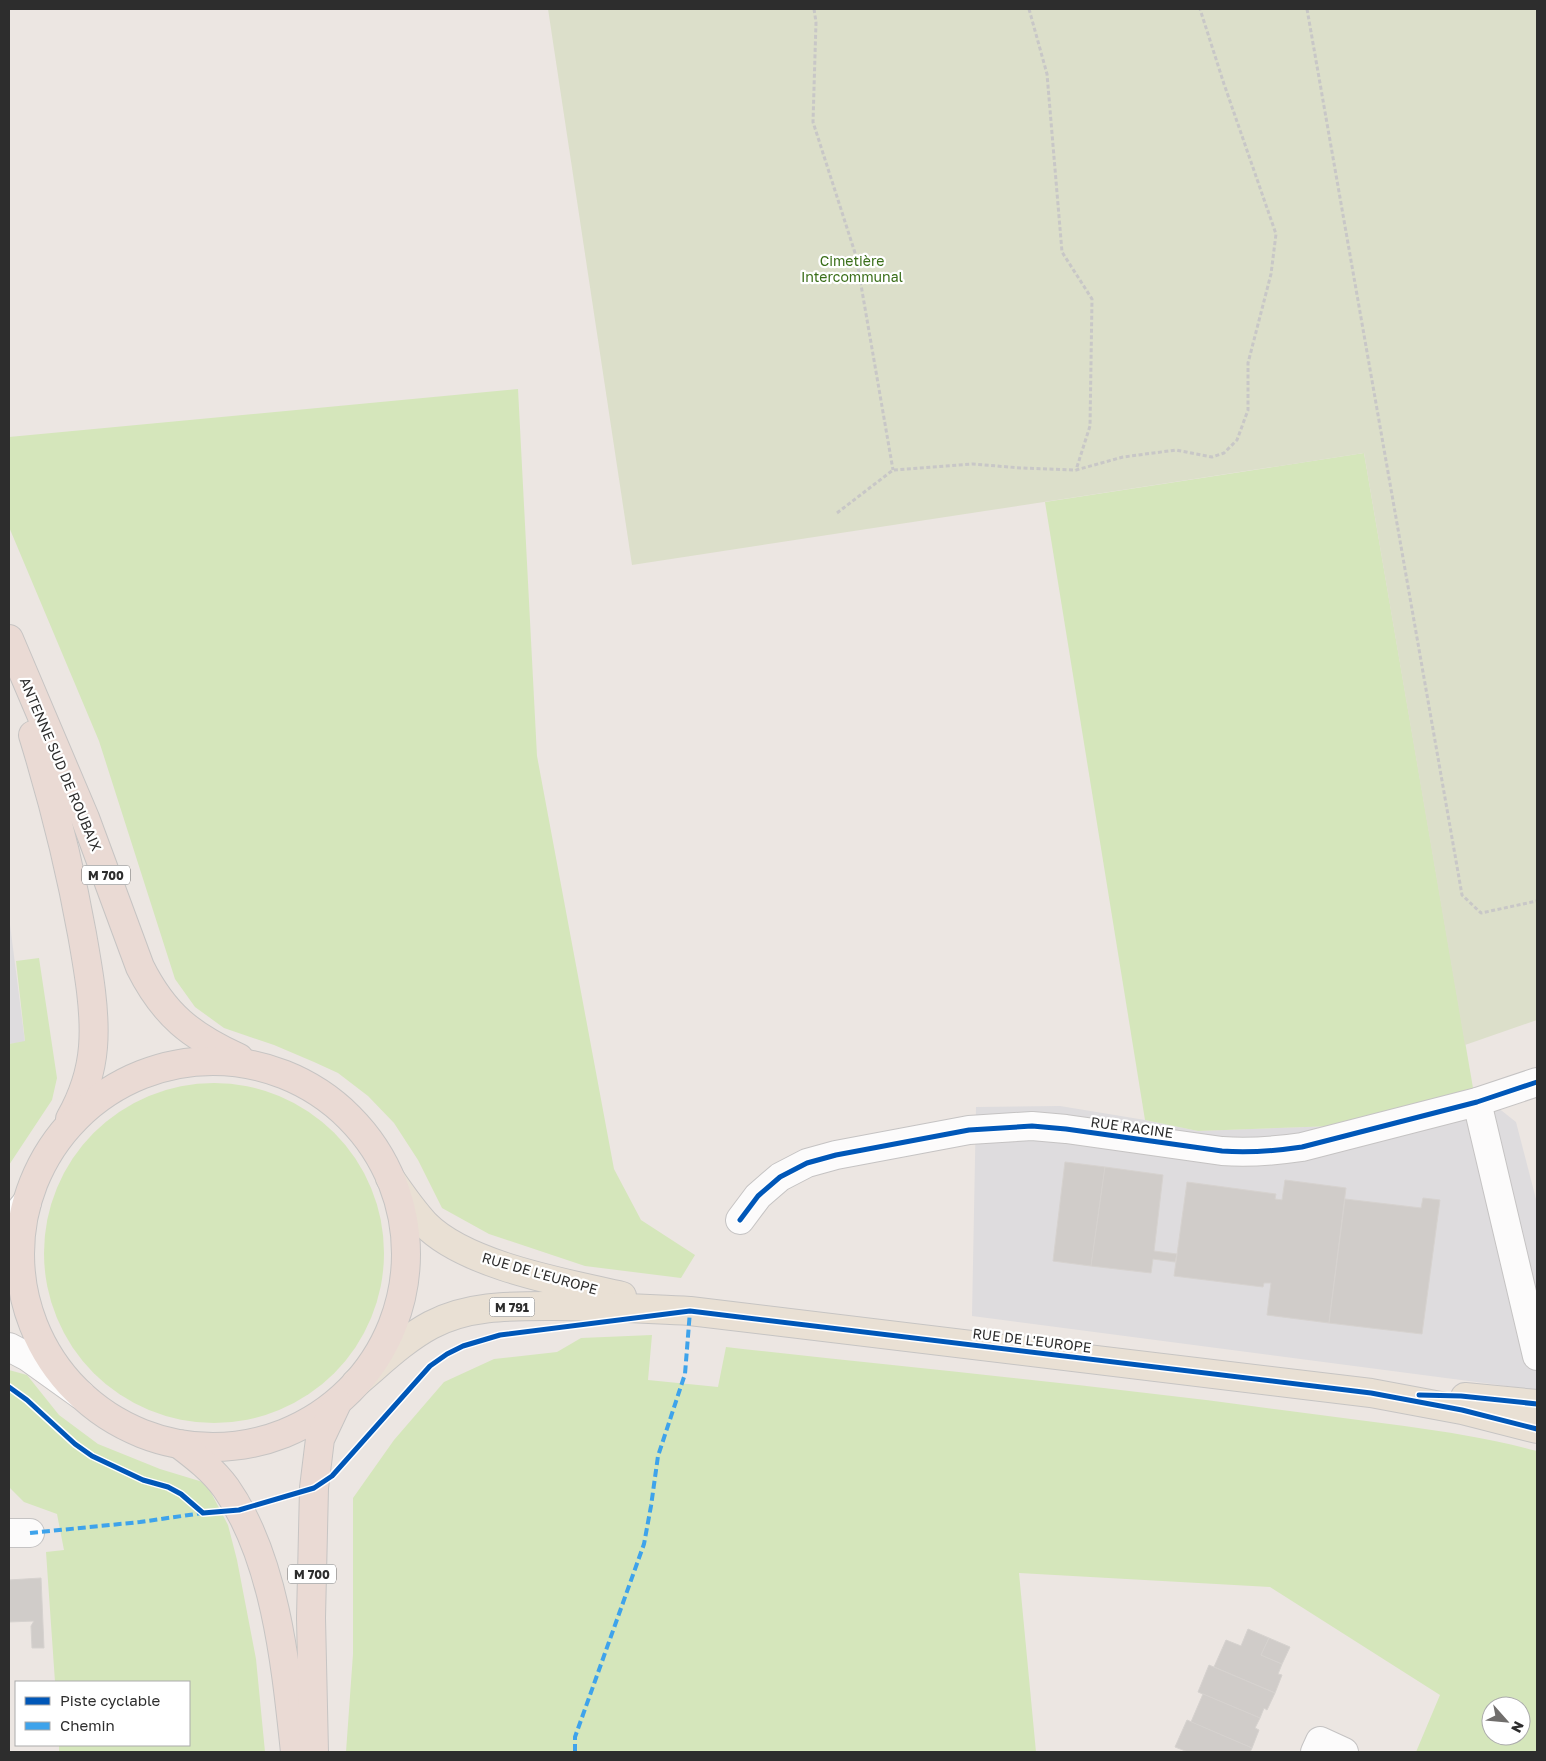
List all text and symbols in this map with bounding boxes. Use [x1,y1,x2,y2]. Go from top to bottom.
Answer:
park label: Cimetière Intercommunal [801,252,903,285]
street label: ANTENNE SUD DE ROUBAIX [17,675,105,853]
road number: M 700 [82,866,130,884]
street label: RUE RACINE [1090,1113,1174,1141]
street label: RUE DE L'EUROPE [480,1248,600,1298]
road number: M 791 [490,1298,534,1316]
street label: RUE DE L'EUROPE [972,1324,1092,1356]
road number: M 700 [288,1565,336,1584]
legend [15,1681,190,1746]
text: Piste cyclable [60,1691,161,1709]
north arrow [1481,1696,1531,1746]
text: Chemin [60,1716,115,1734]
text: N [1508,1719,1528,1736]

